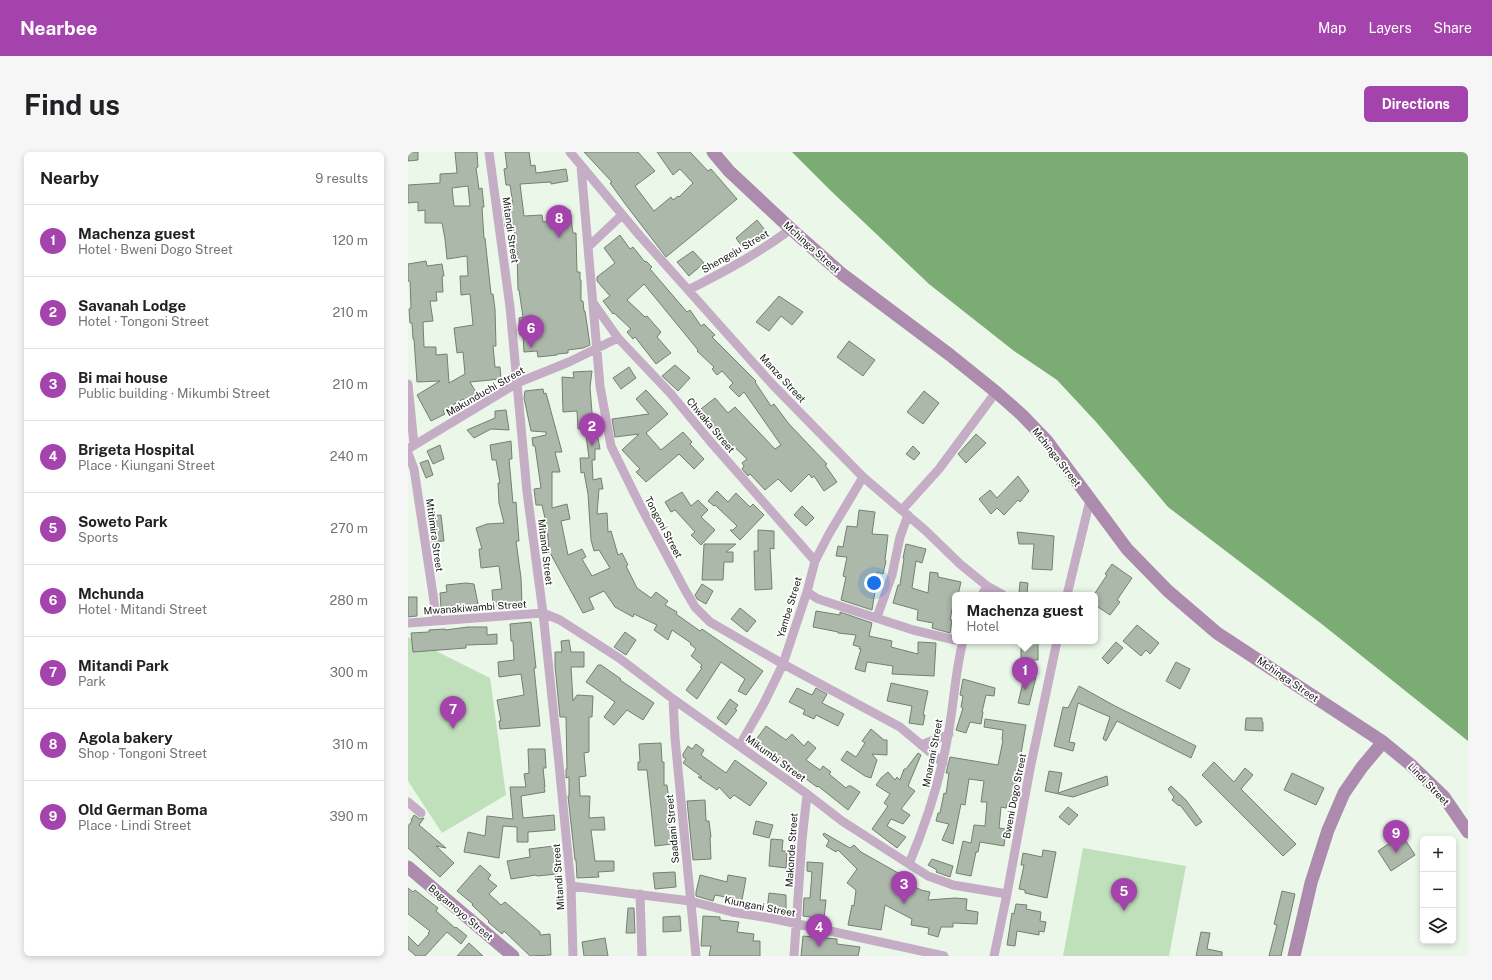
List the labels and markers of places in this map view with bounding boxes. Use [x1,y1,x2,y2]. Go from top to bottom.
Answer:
pin: 8 [546,205,572,238]
pin: 6 [518,315,544,348]
pin: 2 [579,413,605,446]
pin: 1 [1012,657,1038,690]
pin: 7 [440,696,466,729]
pin: 9 [1383,820,1409,853]
pin: 3 [891,871,917,904]
pin: 5 [1111,878,1137,911]
pin: 4 [806,914,832,947]

